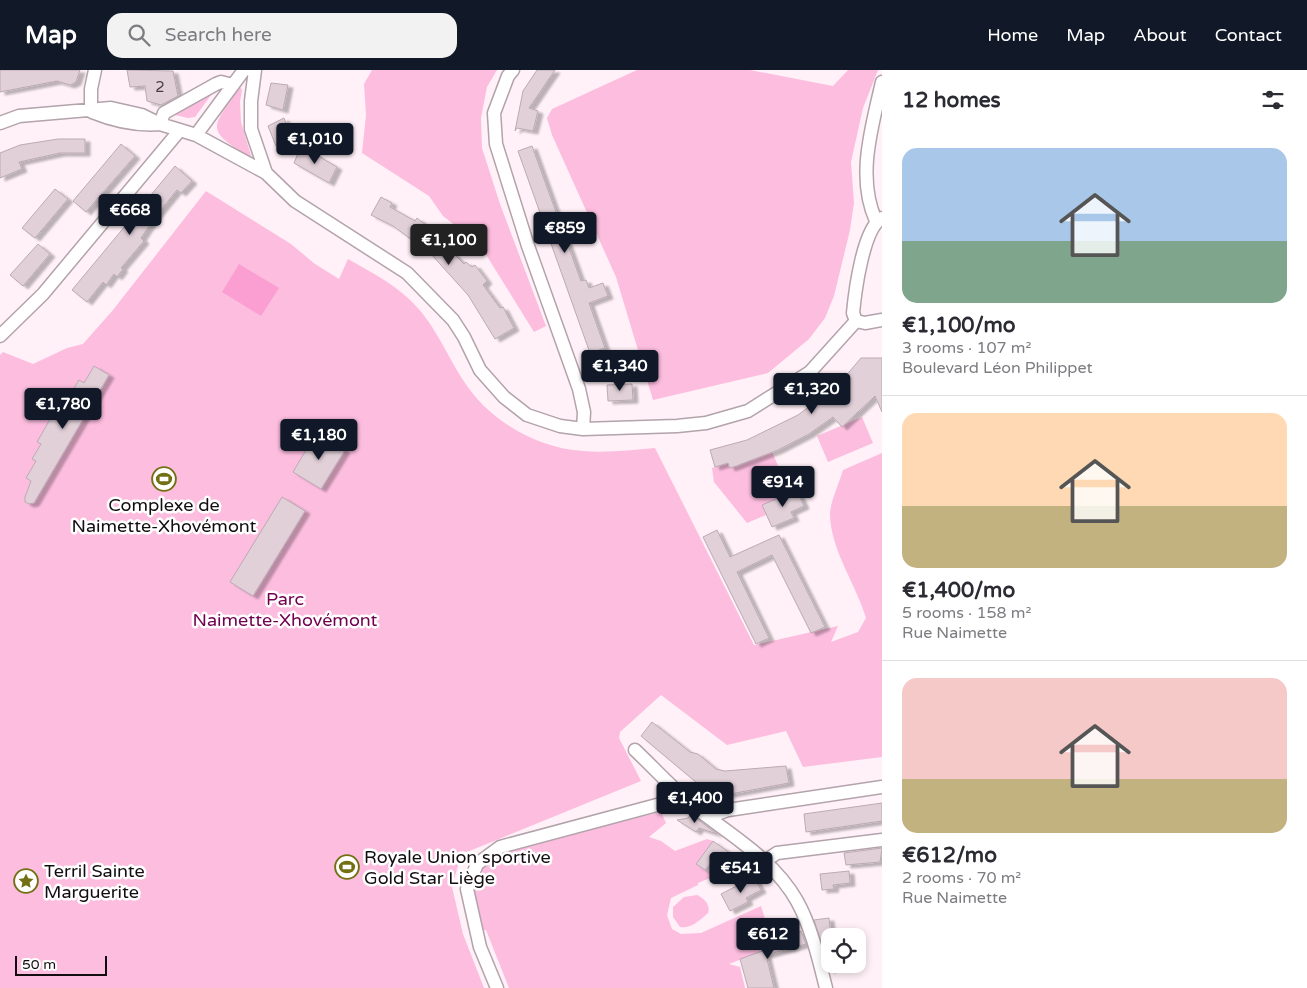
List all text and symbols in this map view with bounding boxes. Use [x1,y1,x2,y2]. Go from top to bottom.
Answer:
search box [107,13,457,58]
text: Map [25,21,77,50]
icon: search [125,21,153,49]
text: Search here [165,24,272,46]
text: Home [987,24,1038,46]
text: Map [1066,24,1105,46]
text: About [1133,24,1187,46]
text: Contact [1215,24,1282,46]
house number: 2 [155,78,165,96]
icon: filters [1259,86,1287,114]
text: 12 homes [902,88,1001,113]
pin: €1,010 [274,122,356,165]
text: €1,010 [287,129,343,149]
icon: home [1050,180,1140,270]
pin: €668 [100,194,160,236]
text: €668 [109,200,151,220]
pin: €859 [535,212,595,254]
text: €859 [544,218,586,238]
pin: €1,100 [408,224,490,266]
text: €1,100 [421,230,477,250]
text: €1,100/mo [902,313,1016,338]
text: 3 rooms · 107 m² [902,338,1031,358]
pin: €1,340 [579,350,661,392]
text: €1,340 [592,356,648,376]
text: Boulevard Léon Philippet [902,358,1093,378]
pin: €1,320 [771,372,853,415]
text: €1,320 [784,379,840,399]
pin: €1,780 [22,388,104,430]
text: €1,780 [35,394,91,414]
pin: €1,180 [278,418,360,461]
text: €1,180 [291,425,347,445]
icon: home [1050,446,1140,536]
sports icon: Complexe de Naimette-Xhovémont [151,466,177,492]
pin: €914 [753,466,813,508]
text: €914 [762,472,804,492]
place label: Complexe de Naimette-Xhovémont [72,494,257,537]
text: €1,400/mo [902,578,1015,603]
park label: Parc Naimette-Xhovémont [193,588,378,631]
text: 5 rooms · 158 m² [902,603,1031,623]
text: Rue Naimette [902,623,1007,643]
icon: home [1050,711,1140,801]
pin: €1,400 [654,782,736,824]
text: €1,400 [668,788,722,808]
text: €612/mo [902,843,997,868]
place label: Royale Union sportive Gold Star Liège [364,846,551,889]
pin: €541 [711,852,771,894]
sports icon: Royale Union sportive Gold Star Liège [334,854,360,880]
text: €541 [720,858,762,878]
place label: Terril Sainte Marguerite [44,860,145,903]
place icon: Terril Sainte Marguerite [13,868,39,894]
text: 2 rooms · 70 m² [902,868,1021,888]
text: Rue Naimette [902,888,1007,908]
pin: €612 [738,918,798,960]
text: €612 [747,924,789,944]
map controls [821,928,866,973]
button: locate [821,928,866,973]
scale bar [15,953,108,976]
text: 50 m [22,956,56,973]

